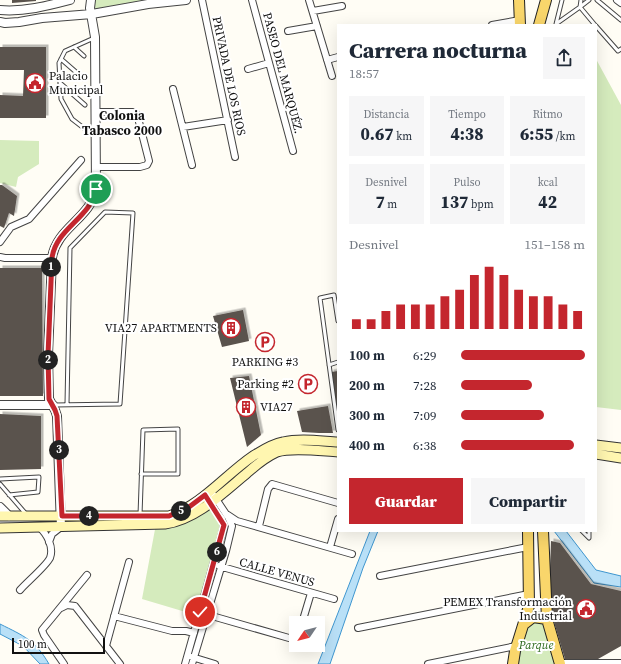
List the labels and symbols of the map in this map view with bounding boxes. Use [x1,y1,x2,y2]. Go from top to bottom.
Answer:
street label: PASEO DEL MARQUÉZ. [259,11,307,135]
street label: PRIVADA DE LOS RIOS [209,15,249,137]
place label: Palacio Municipal [49,68,104,98]
public building icon: Palacio Municipal [24,72,46,94]
district label: Colonia Tabasco 2000 [82,107,162,139]
pin [79,172,113,206]
pin: 1 [41,257,61,277]
building icon: VIA27 APARTMENTS [220,317,242,339]
place label: VIA27 APARTMENTS [105,320,217,336]
parking icon: PARKING #3 [254,331,276,353]
pin: 2 [38,350,58,370]
place label: PARKING #3 [232,354,298,370]
parking icon: Parking #2 [297,373,319,395]
place label: Parking #2 [237,376,294,392]
building icon: VIA27 [235,396,257,418]
place label: VIA27 [260,399,293,415]
pin: 3 [49,440,69,460]
pin: 5 [171,501,191,521]
pin: 4 [79,506,99,526]
pin: 6 [207,542,227,562]
street label: CALLE VENUS [238,554,316,590]
place label: PEMEX Transformación Industrial [443,594,572,624]
pin [183,595,217,629]
public building icon: PEMEX Transformación Industrial [575,598,597,620]
north arrow [289,616,325,652]
scale bar [12,636,105,655]
park label: Parque [518,637,553,653]

